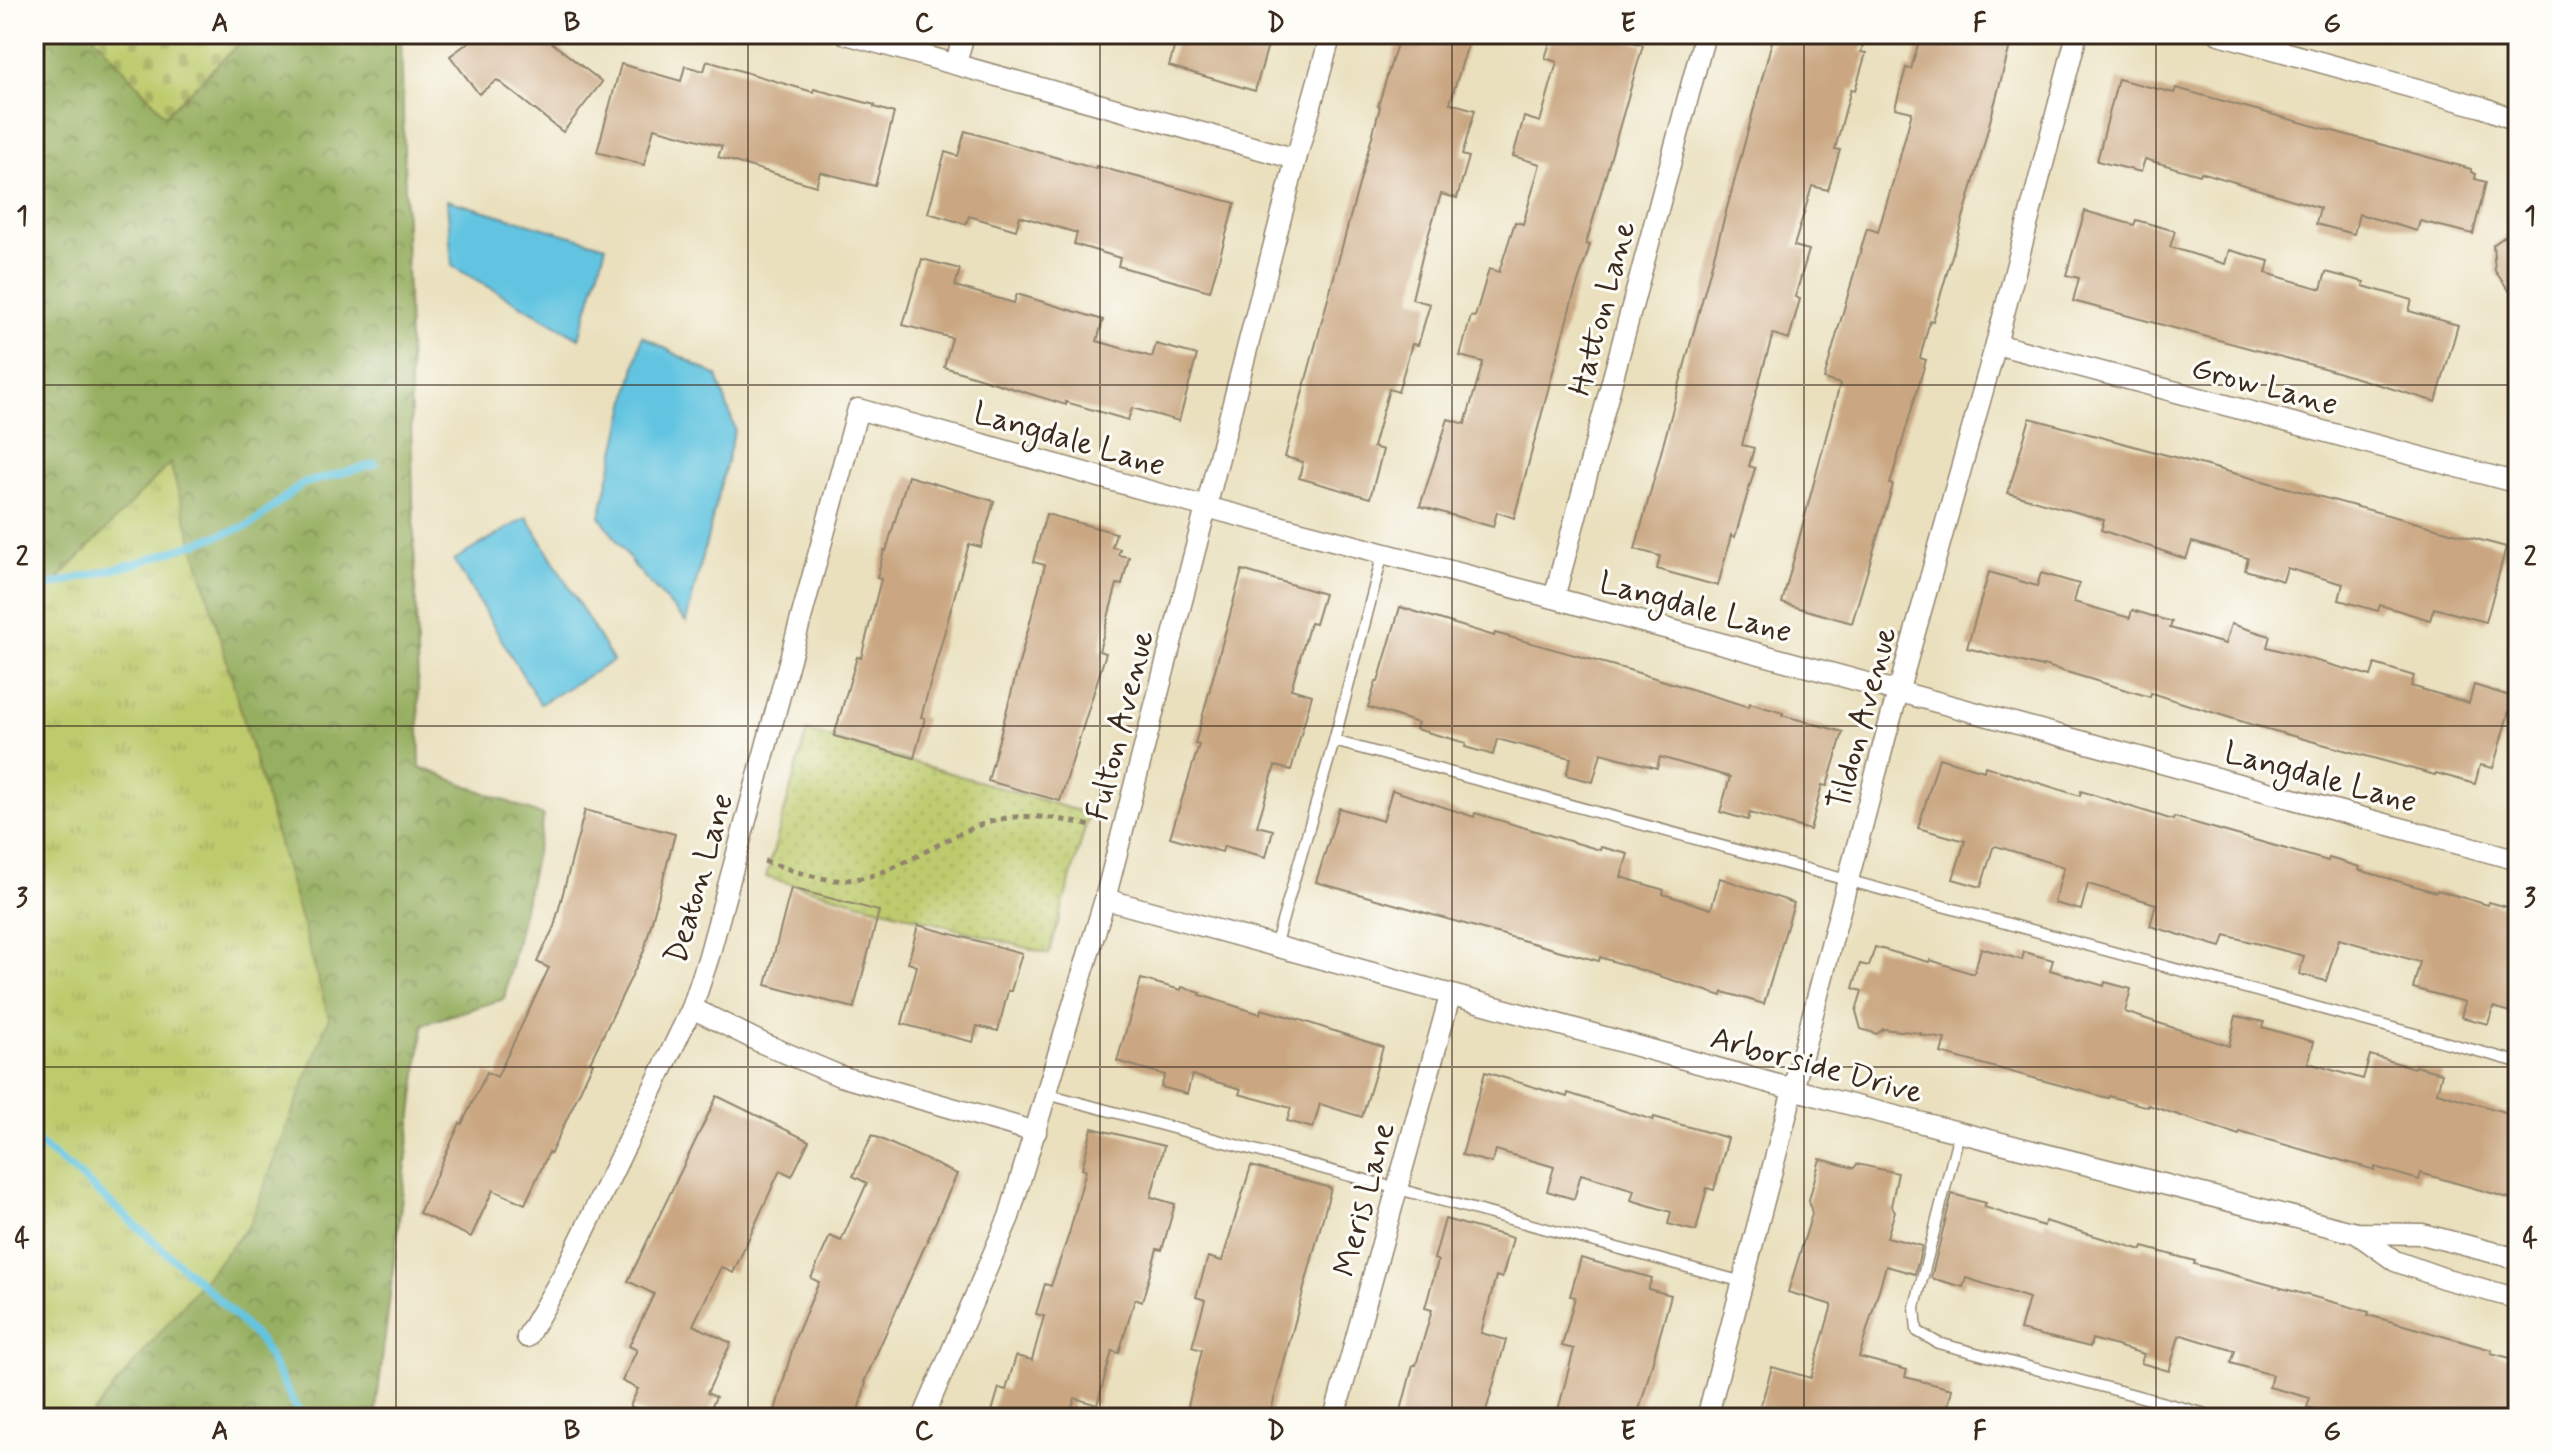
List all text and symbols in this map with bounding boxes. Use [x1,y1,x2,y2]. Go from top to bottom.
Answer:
text: A [211,7,229,41]
text: B [564,7,580,41]
text: C [915,7,934,41]
text: D [1267,7,1285,41]
text: E [1620,7,1636,41]
text: F [1973,7,1987,41]
text: G [2323,7,2341,41]
text: 1 [16,200,28,234]
text: 1 [2524,200,2536,234]
street label: Hatton Lane [1559,216,1646,401]
street label: Grow Lane [2187,347,2342,427]
street label: Langdale Lane [968,392,1170,489]
text: 2 [16,541,29,575]
text: 2 [2524,541,2537,575]
street label: Langdale Lane [1594,562,1796,656]
street label: Tildon Avenue [1818,622,1908,815]
street label: Fulton Avenue [1077,626,1165,825]
street label: Langdale Lane [2219,732,2421,826]
street label: Deaton Lane [656,788,744,969]
text: 3 [16,882,28,916]
text: 3 [2524,882,2536,916]
street label: Arborside Drive [1706,1017,1927,1114]
street label: Meris Lane [1324,1118,1406,1281]
text: 4 [14,1223,30,1257]
text: 4 [2522,1223,2538,1257]
text: A [211,1415,229,1449]
text: B [564,1415,580,1449]
text: C [915,1415,934,1449]
text: D [1267,1415,1285,1449]
text: E [1620,1415,1636,1449]
text: F [1973,1415,1987,1449]
text: G [2323,1415,2341,1449]

